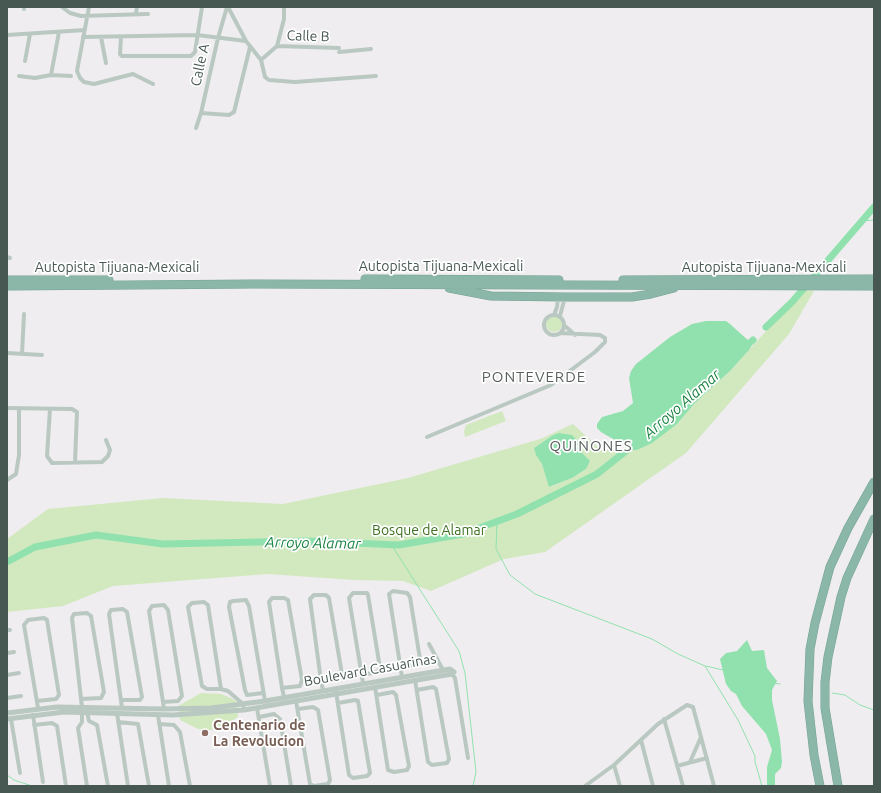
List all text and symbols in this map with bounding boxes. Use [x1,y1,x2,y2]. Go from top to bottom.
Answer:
street label: Calle B [286,27,330,45]
street label: Calle A [187,42,213,88]
street label: Autopista Tijuana-Mexicali [359,258,523,274]
street label: Autopista Tijuana-Mexicali [35,259,199,275]
street label: Autopista Tijuana-Mexicali [682,259,846,275]
water label: Arroyo Alamar [640,366,724,442]
district label: PONTEVERDE [482,368,586,386]
district label: QUIÑONES [549,437,633,455]
park label: Bosque de Alamar [372,522,486,538]
water label: Arroyo Alamar [265,533,361,553]
street label: Boulevard Casuarinas [302,650,438,690]
place label: Centenario de La Revolucion [213,717,306,750]
marker: Centenario de La Revolucion [200,728,210,738]

